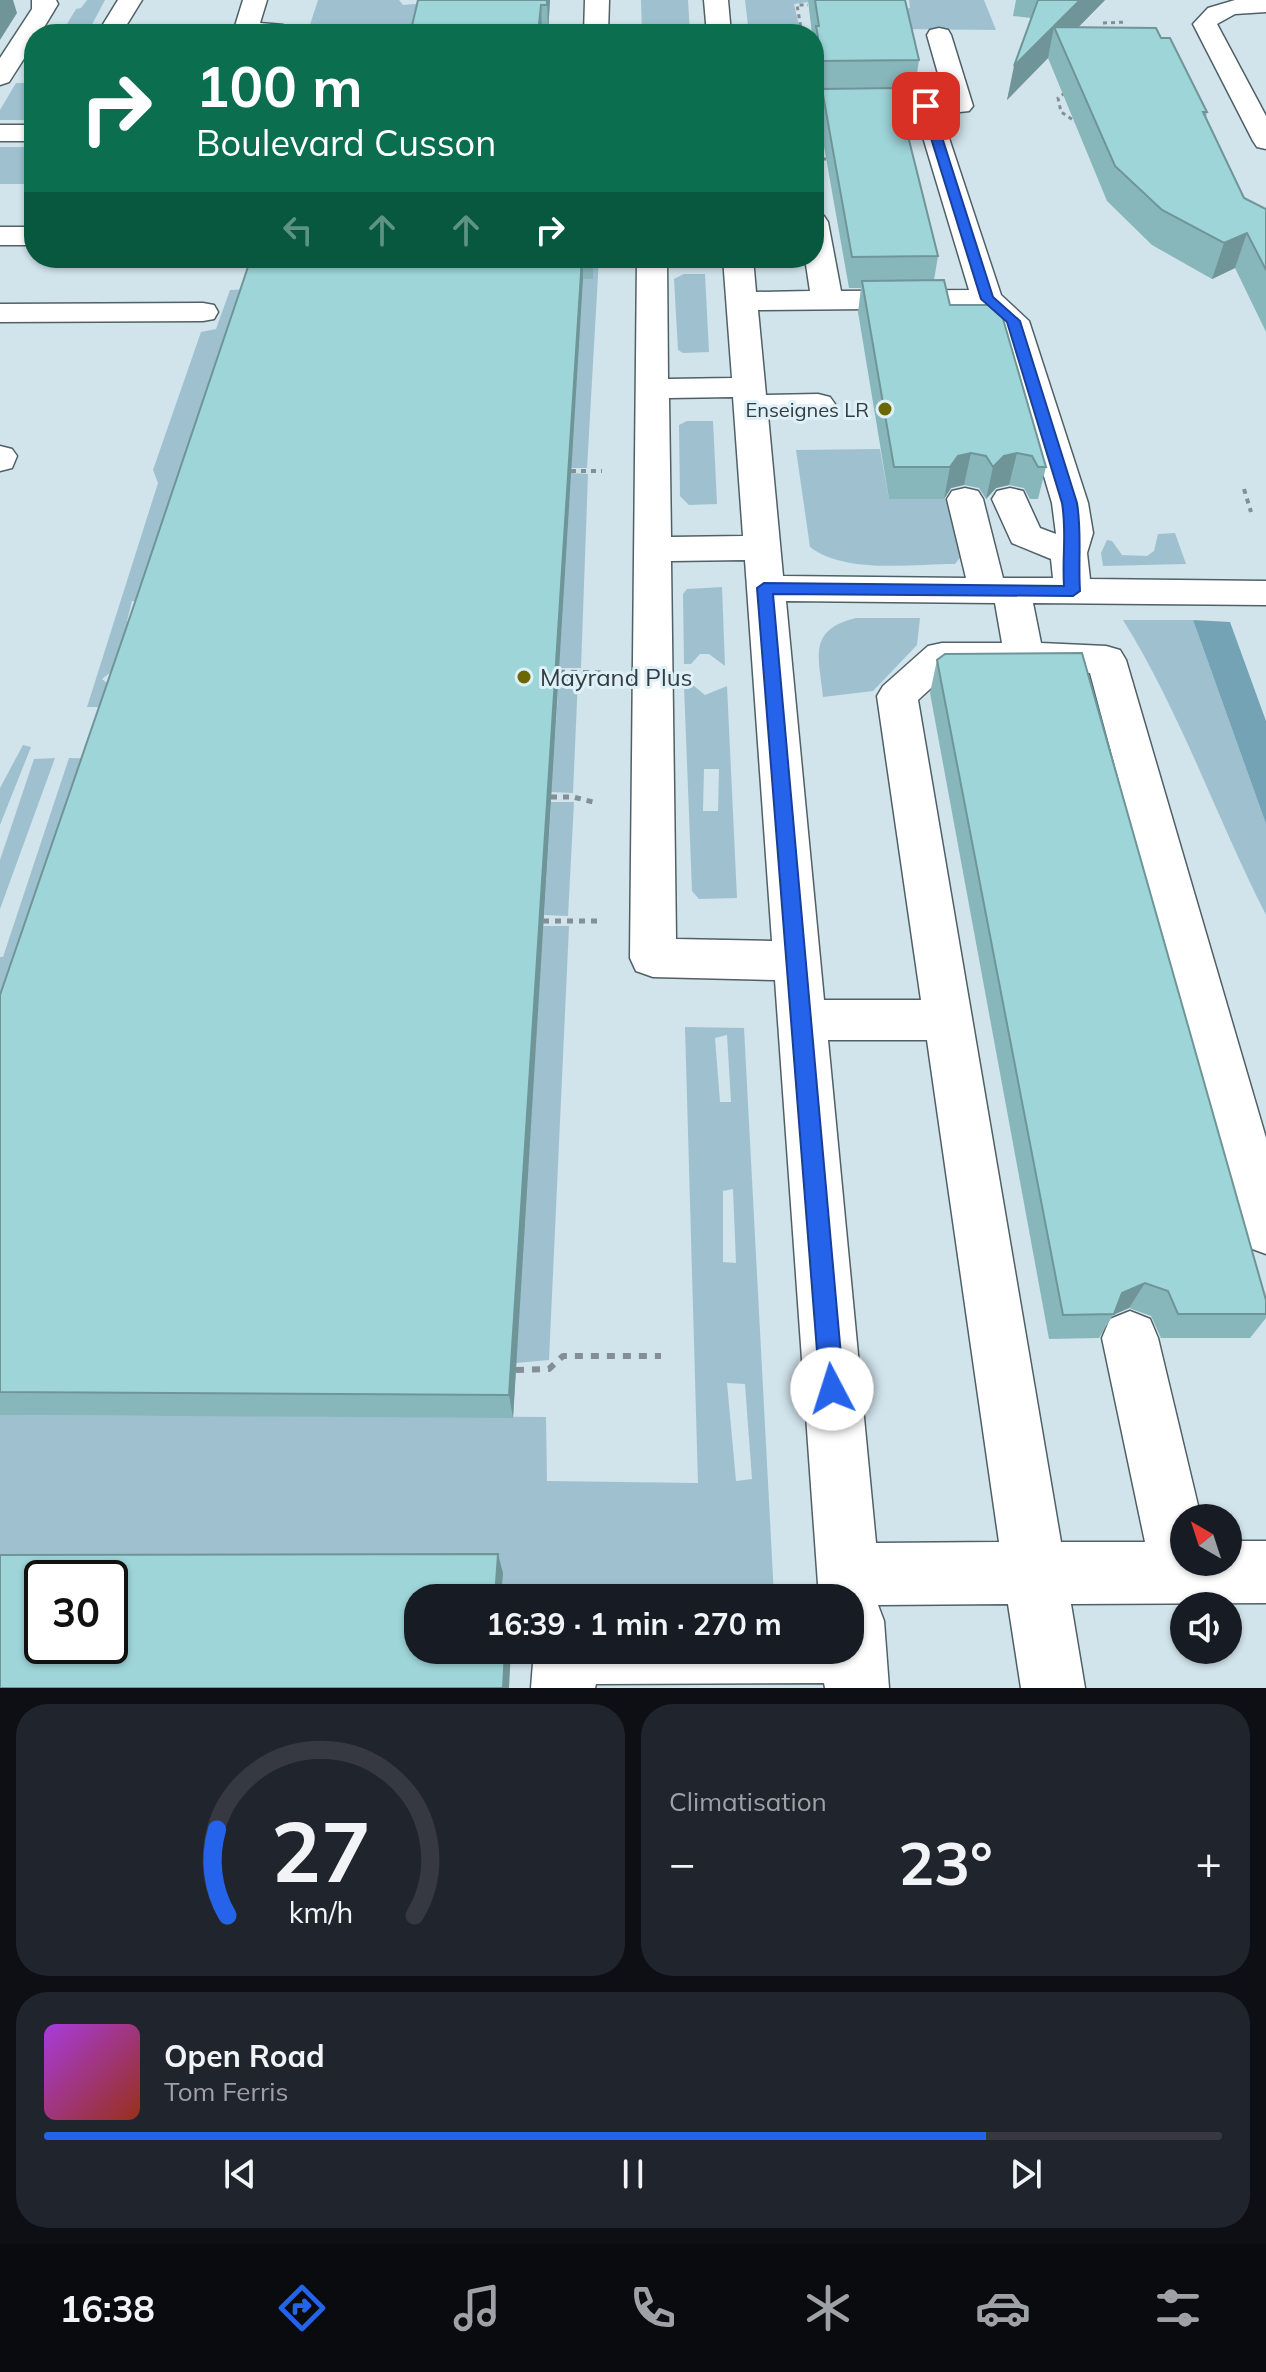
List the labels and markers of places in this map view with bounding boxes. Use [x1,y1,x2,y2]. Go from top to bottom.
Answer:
pin [892,72,960,140]
place label: Enseignes LR [745,397,869,422]
marker: Enseignes LR [876,400,894,418]
place label: Mayrand Plus [540,662,692,692]
marker: Mayrand Plus [515,668,533,686]

